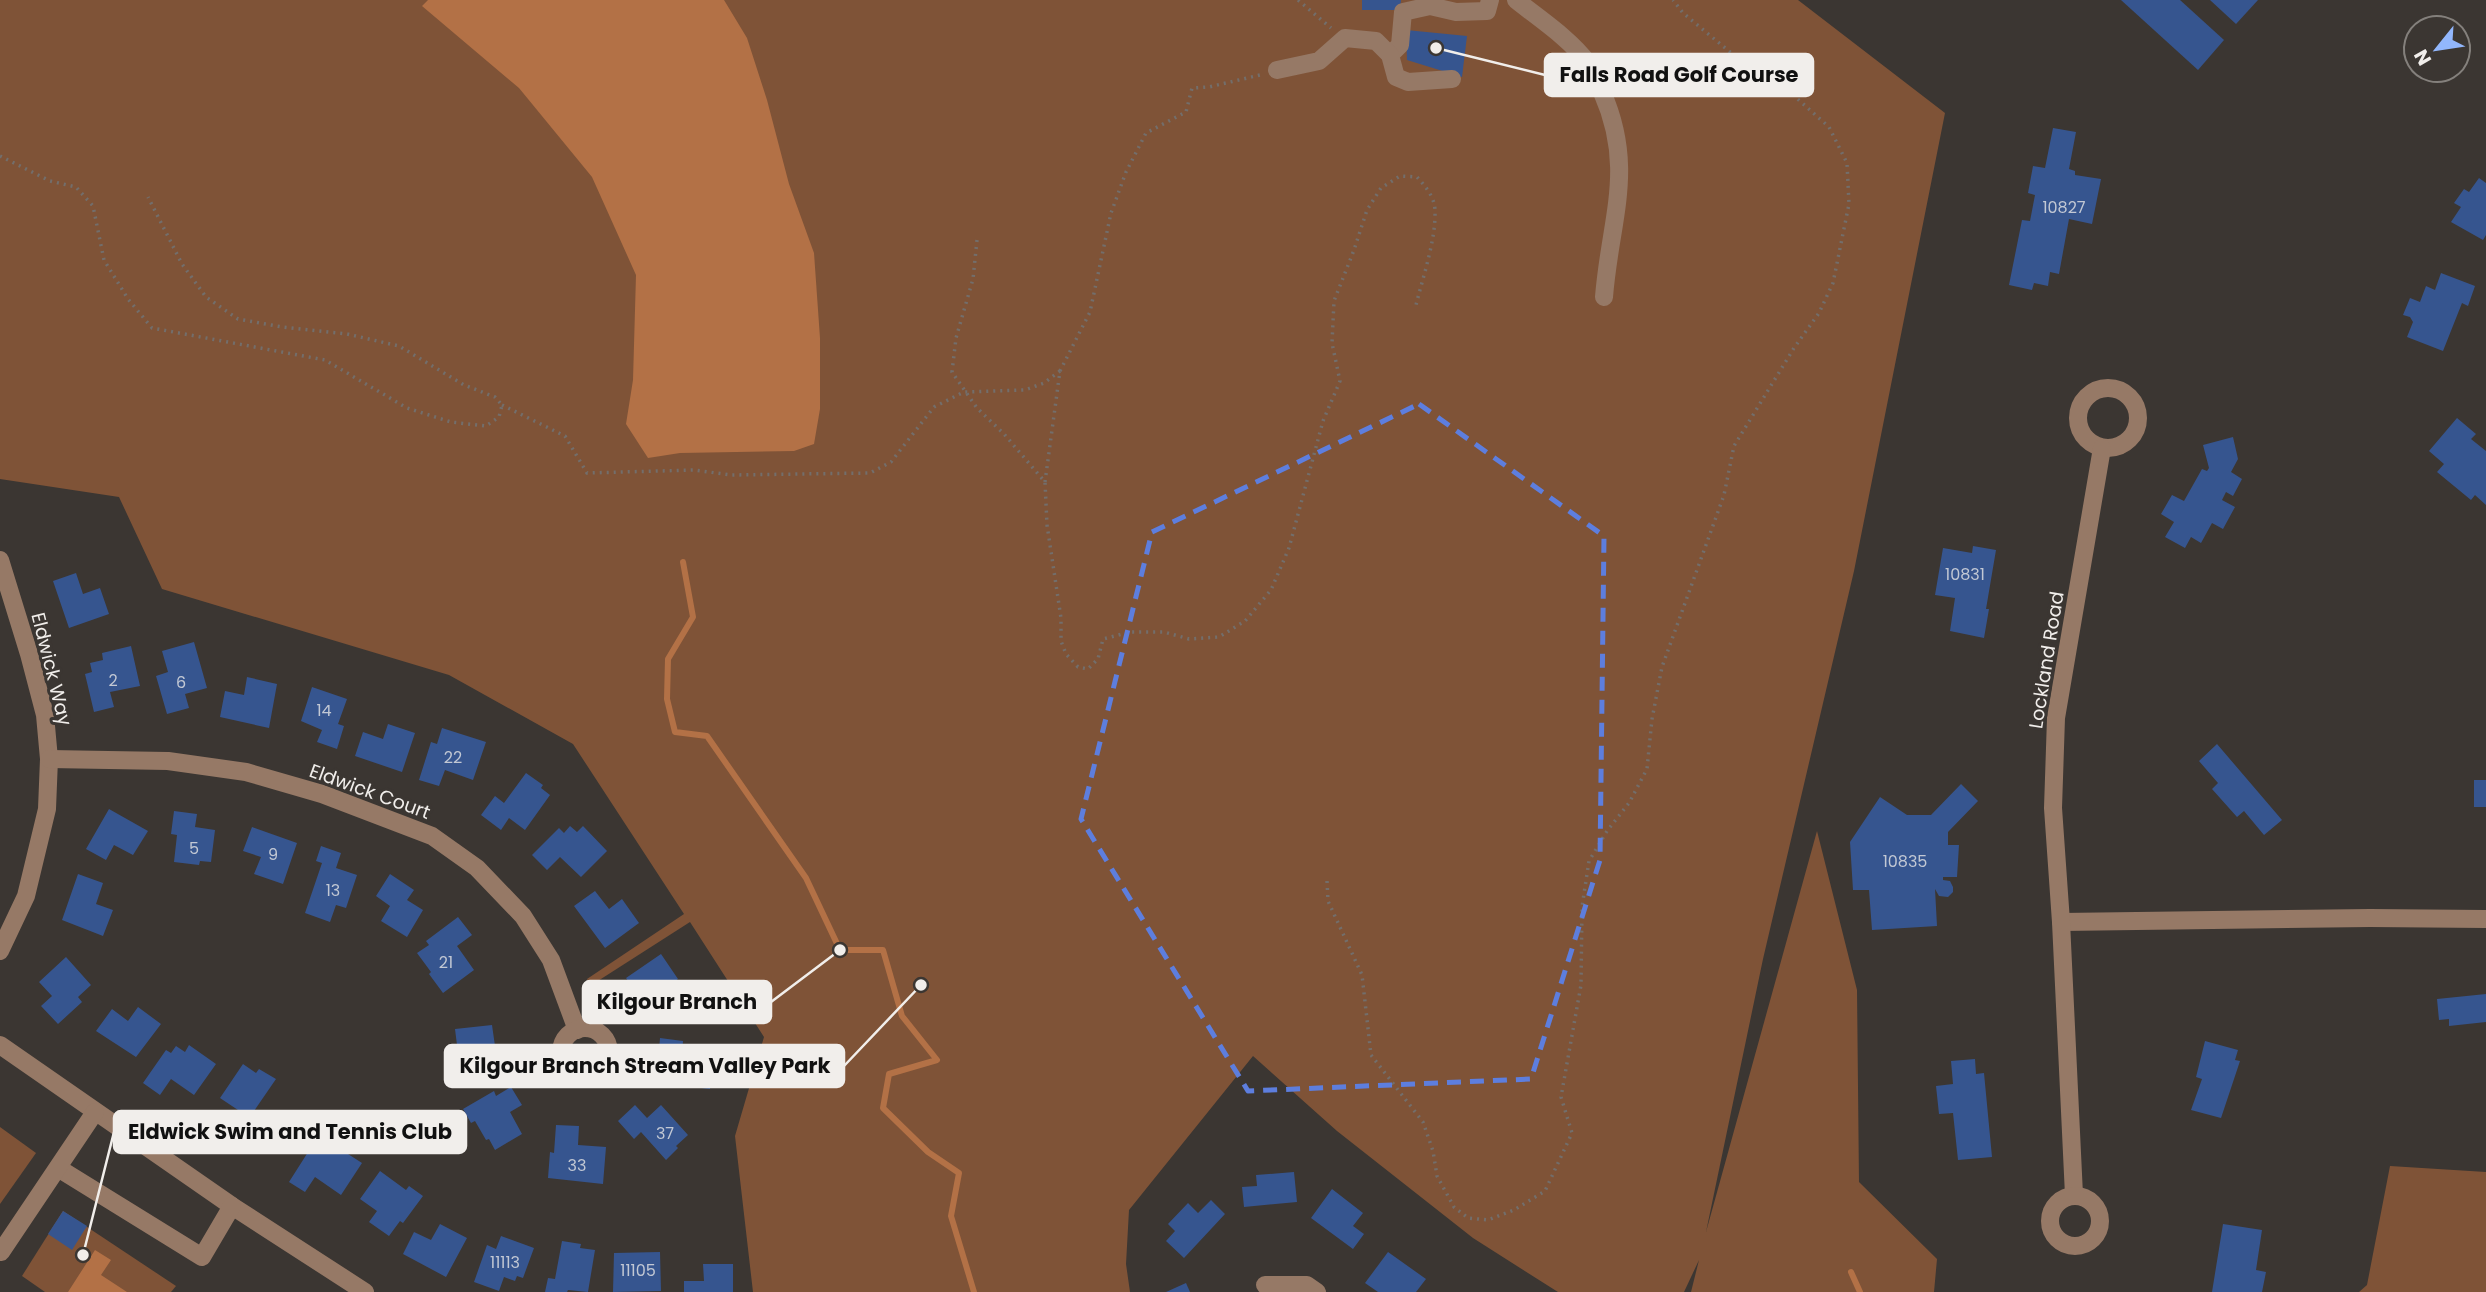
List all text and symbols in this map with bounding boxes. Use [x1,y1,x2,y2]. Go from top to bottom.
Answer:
north arrow [2402,14,2472,84]
text: N [2407,44,2438,70]
callout: Falls Road Golf Course [1545,54,1813,96]
text: Falls Road Golf Course [1559,60,1799,89]
house number: 10827 [2042,196,2086,219]
house number: 10831 [1945,563,1985,586]
street label: Lockland Road [2022,589,2071,731]
street label: Eldwick Way [24,610,79,729]
house number: 2 [108,669,118,692]
house number: 6 [176,671,186,694]
house number: 14 [316,699,332,722]
house number: 22 [444,746,462,769]
street label: Eldwick Court [306,757,434,826]
house number: 5 [189,837,199,860]
house number: 9 [268,843,278,866]
house number: 10835 [1883,850,1927,873]
house number: 13 [326,879,340,902]
house number: 21 [439,951,453,974]
callout: Kilgour Branch [583,981,771,1023]
text: Kilgour Branch [597,987,757,1016]
callout: Kilgour Branch Stream Valley Park [445,1045,844,1087]
text: Kilgour Branch Stream Valley Park [459,1051,831,1080]
callout: Eldwick Swim and Tennis Club [114,1111,466,1153]
text: Eldwick Swim and Tennis Club [128,1117,452,1146]
house number: 37 [656,1122,674,1145]
house number: 33 [568,1154,586,1177]
house number: 11113 [490,1251,520,1274]
house number: 11105 [620,1259,656,1282]

